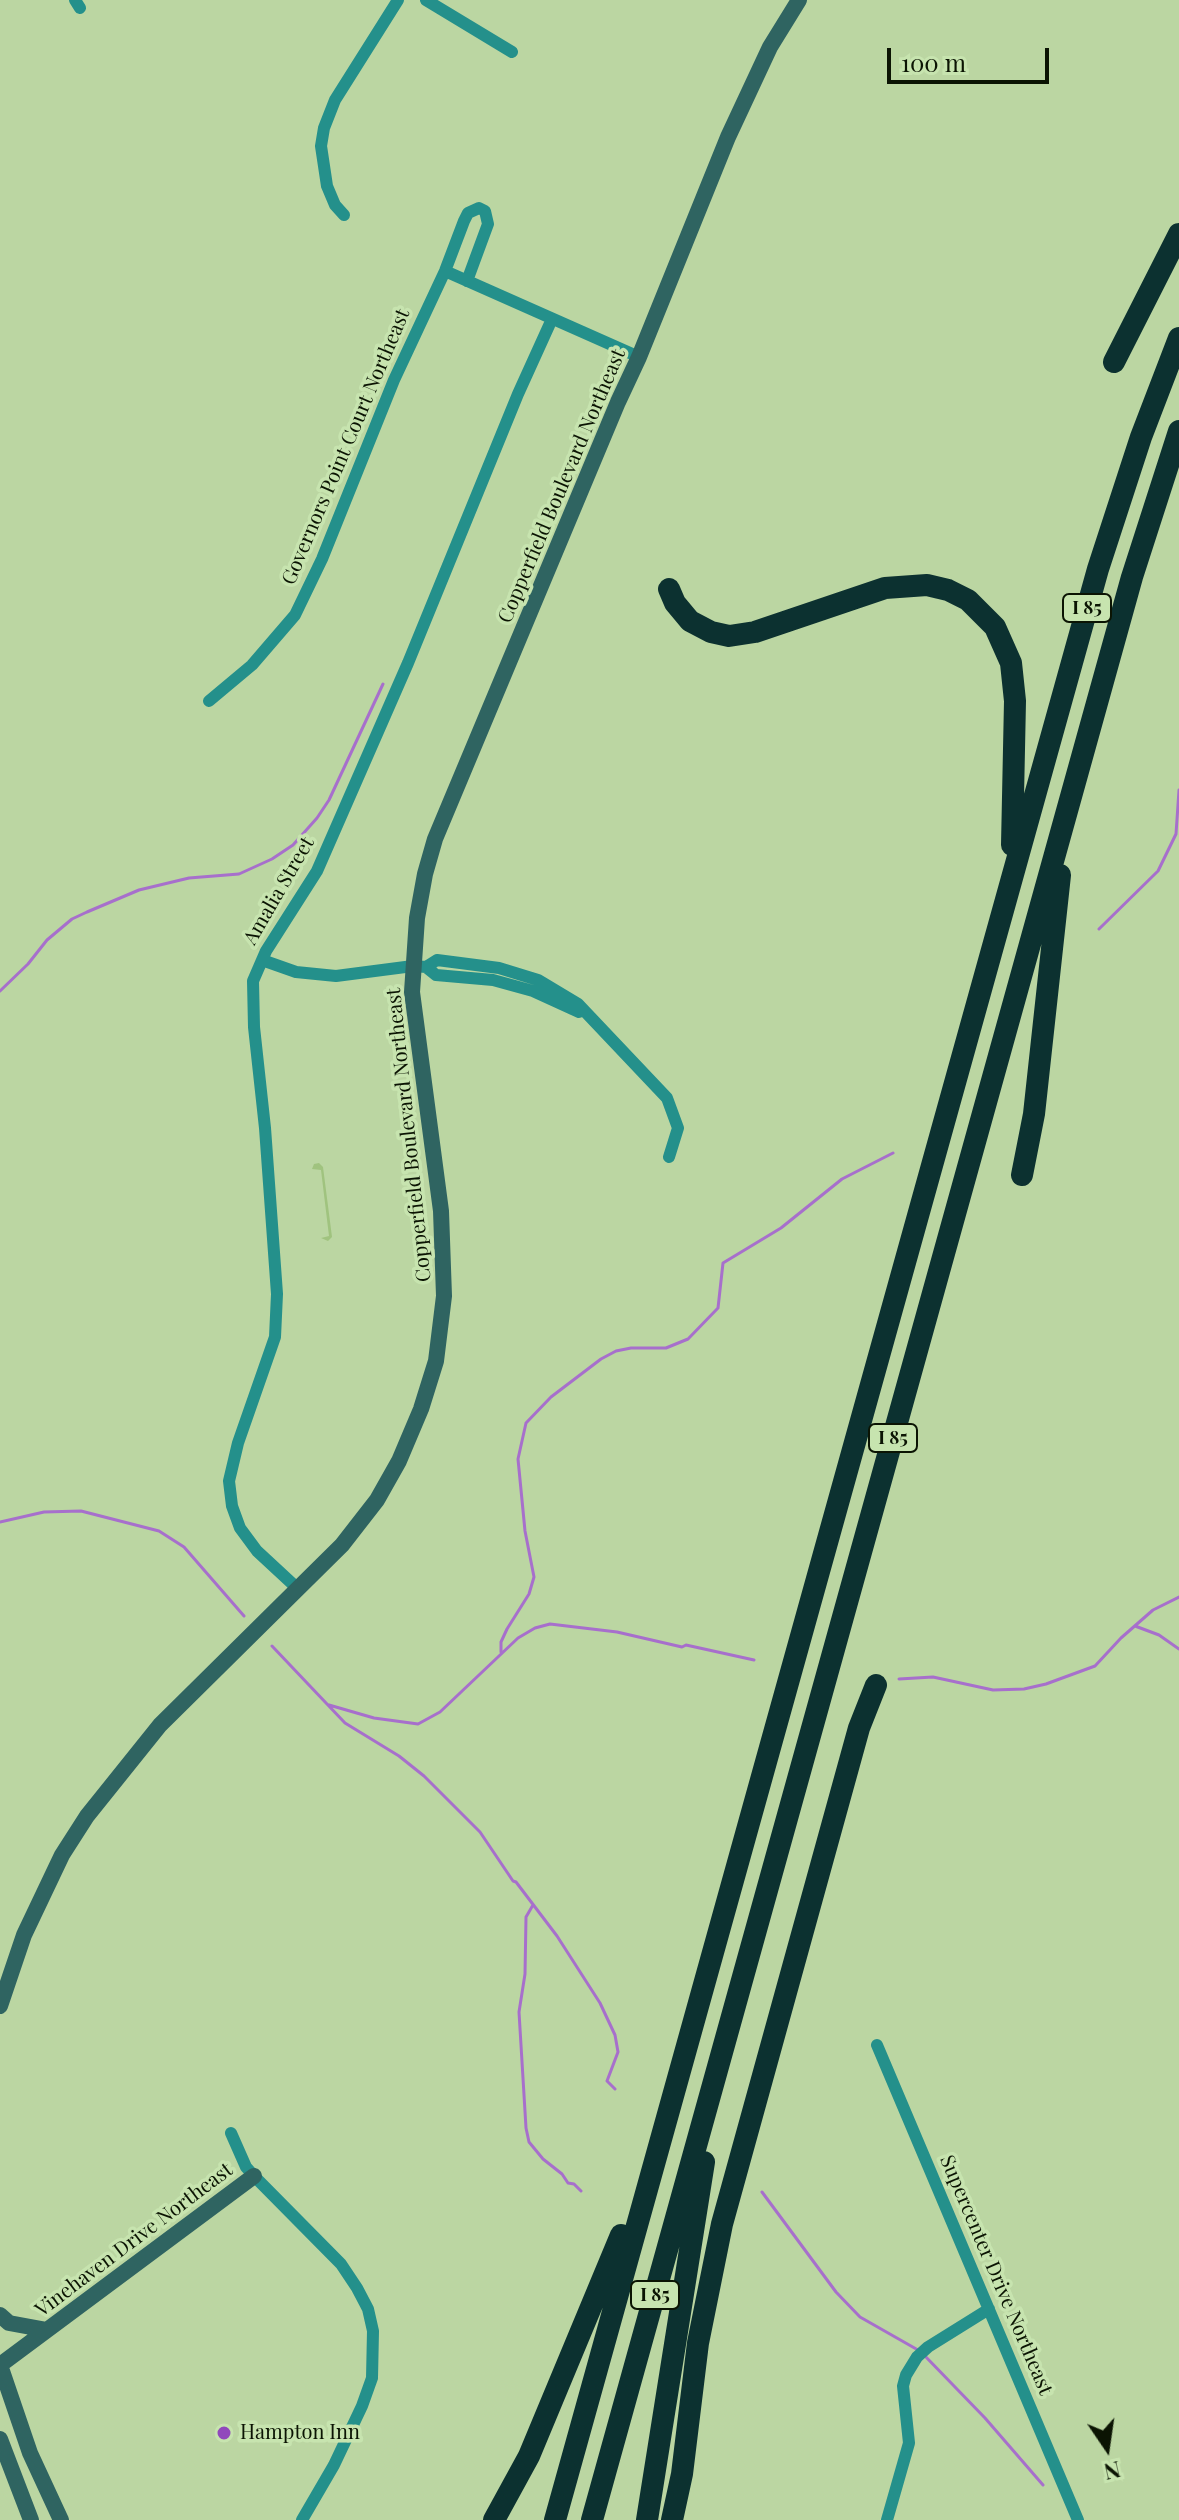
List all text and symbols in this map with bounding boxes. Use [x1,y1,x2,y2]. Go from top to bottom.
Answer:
scale bar [891,32,1053,82]
text: 100 m [901,46,966,78]
street label: Governors Point Court Northeast [277,305,415,589]
street label: Copperfield Boulevard Northeast [493,345,631,627]
road number: I 85 [1063,594,1111,622]
street label: Amalia Street [238,833,320,949]
street label: Copperfield Boulevard Northeast [382,987,436,1283]
road number: I 85 [869,1424,917,1452]
street label: Supercenter Drive Northeast [935,2152,1057,2398]
street label: Vinehaven Drive Northeast [31,2158,237,2322]
road number: I 85 [631,2281,679,2309]
north arrow [1067,2408,1147,2488]
place label: Hampton Inn [240,2421,360,2445]
marker: Hampton Inn [215,2424,233,2442]
text: N [1101,2455,1124,2488]

